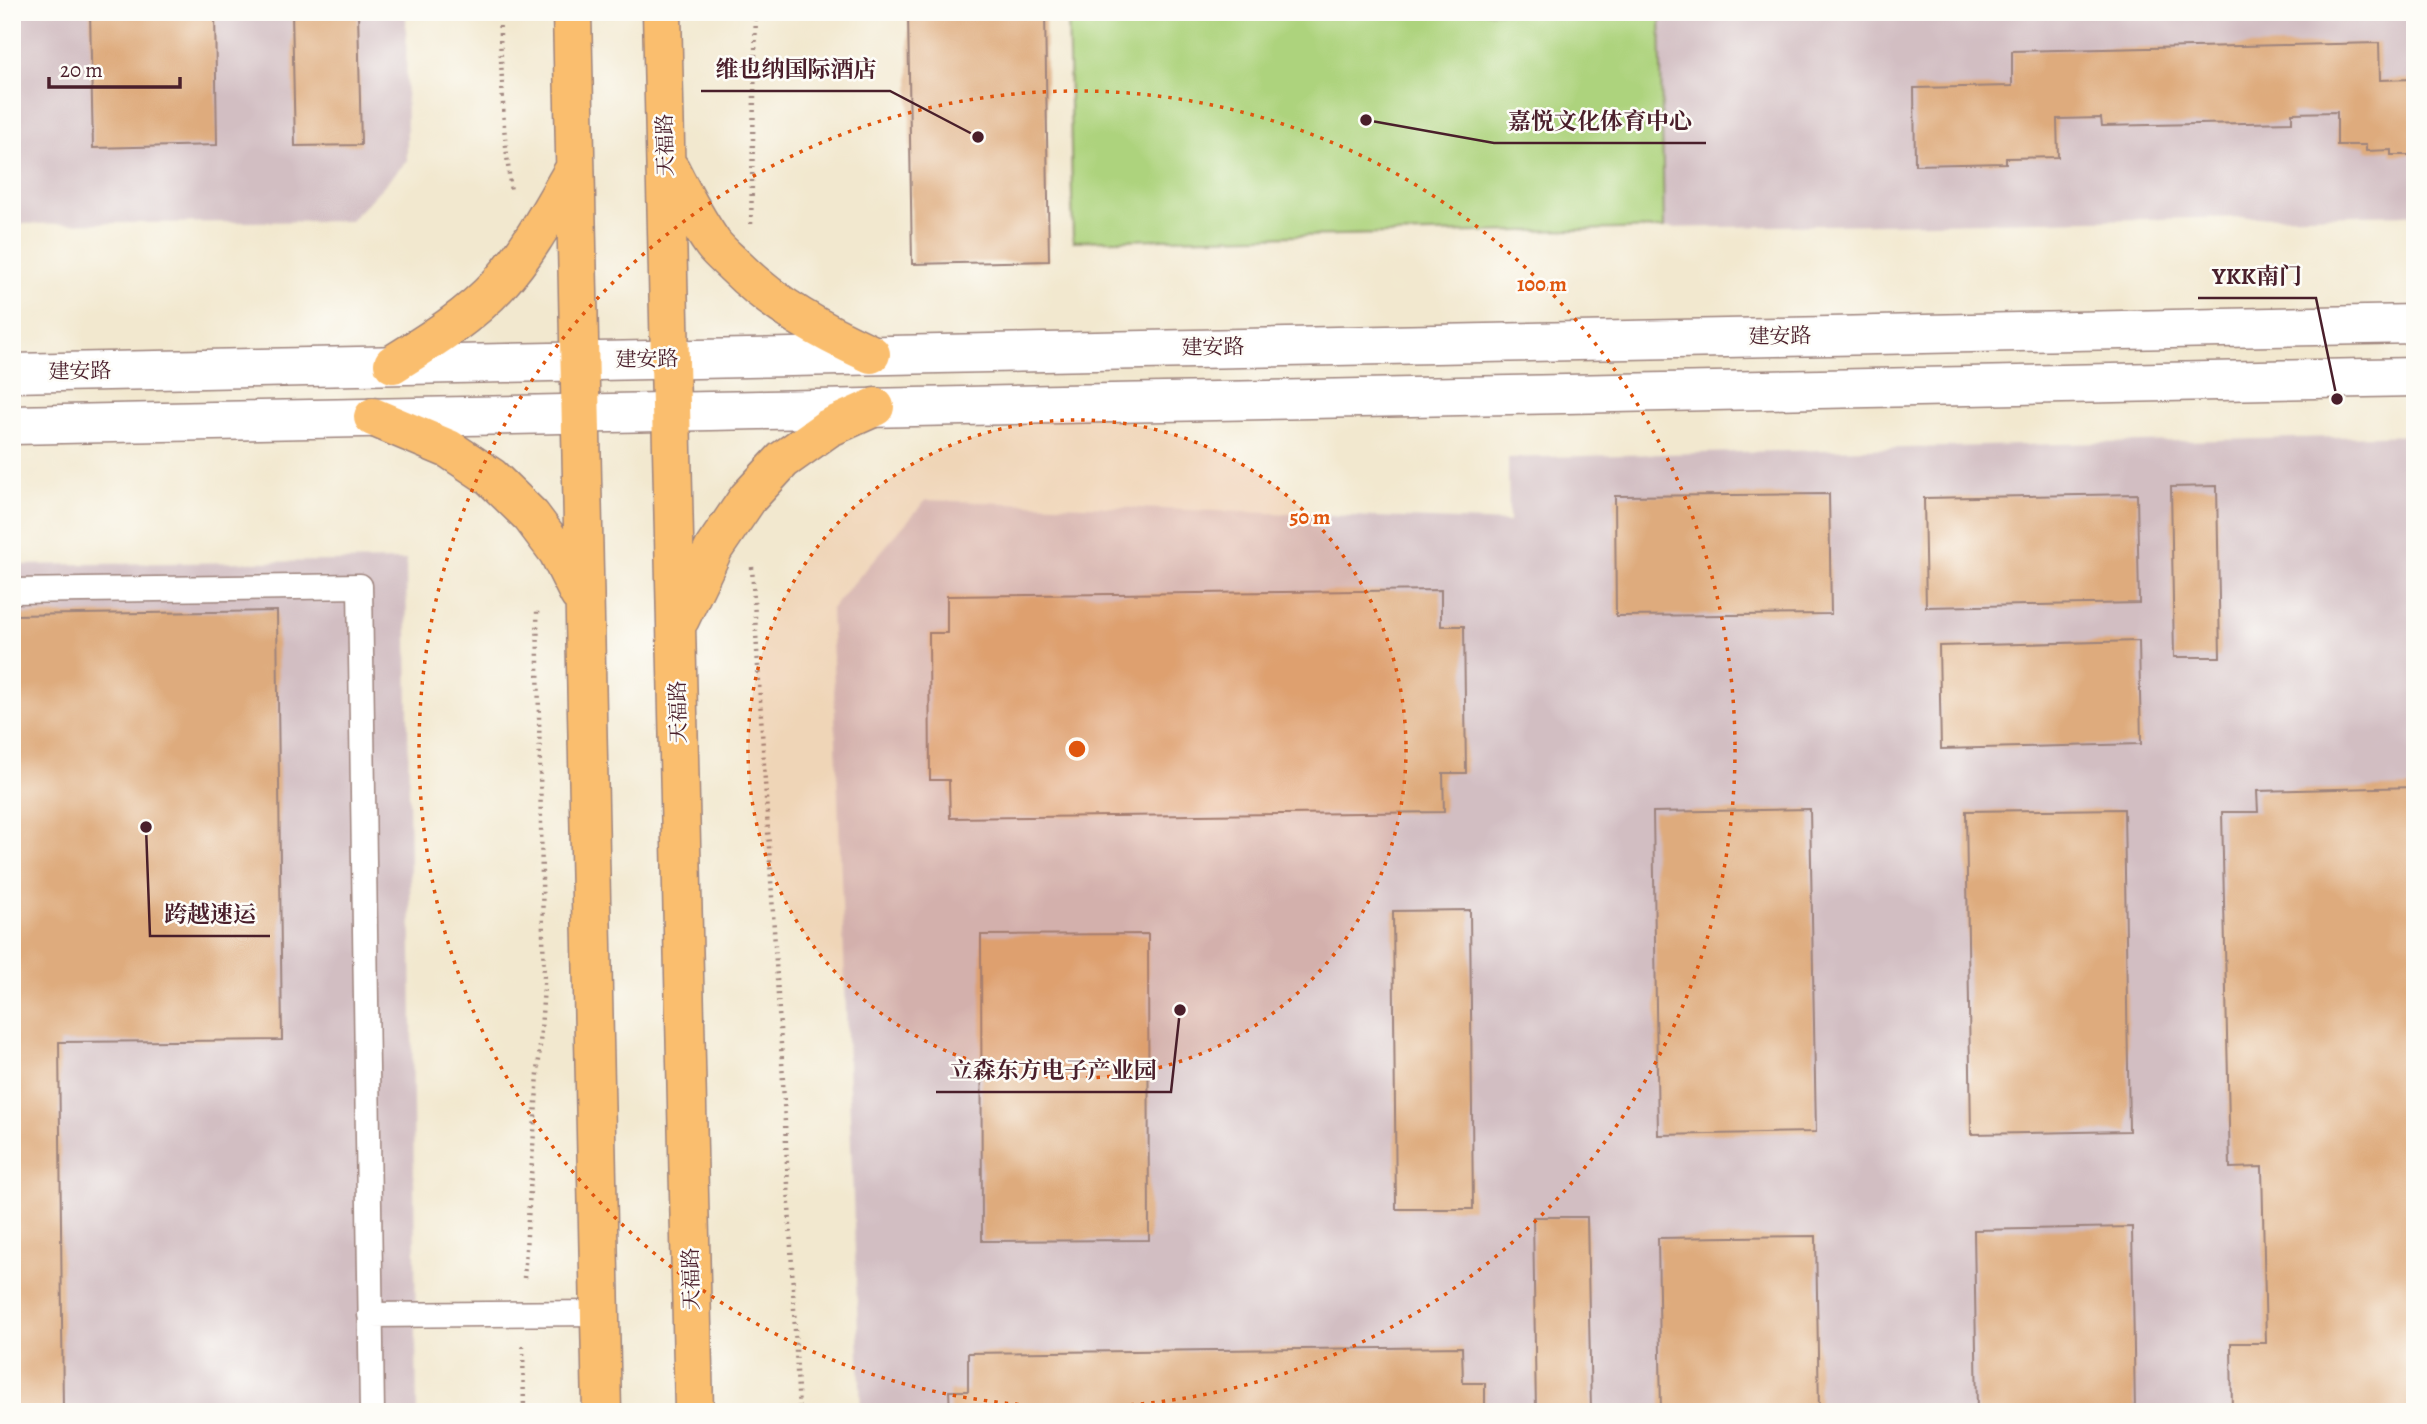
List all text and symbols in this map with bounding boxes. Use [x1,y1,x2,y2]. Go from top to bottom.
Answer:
scale bar [49,46,180,90]
callout: 维也纳国际酒店 [701,47,890,91]
text: 维也纳国际酒店 [716,54,877,85]
text: 20 m [60,56,103,84]
callout: 嘉悦文化体育中心 [1494,99,1706,143]
text: 嘉悦文化体育中心 [1508,106,1692,137]
street label: 天福路 [650,113,680,177]
callout: YKK南门 [2198,254,2316,298]
text: YKK南门 [2211,261,2302,292]
text: 100 m [1517,270,1567,298]
street label: 建安路 [1748,321,1812,351]
street label: 建安路 [1181,332,1245,362]
street label: 建安路 [615,344,679,374]
street label: 建安路 [48,356,112,386]
text: 50 m [1290,503,1331,531]
street label: 天福路 [663,680,693,744]
centre of rings [1065,737,1089,761]
callout: 跨越速运 [150,892,270,936]
text: 跨越速运 [164,899,256,930]
callout: 立森东方电子产业园 [936,1048,1171,1092]
text: 立森东方电子产业园 [950,1055,1157,1086]
street label: 天福路 [676,1247,706,1311]

